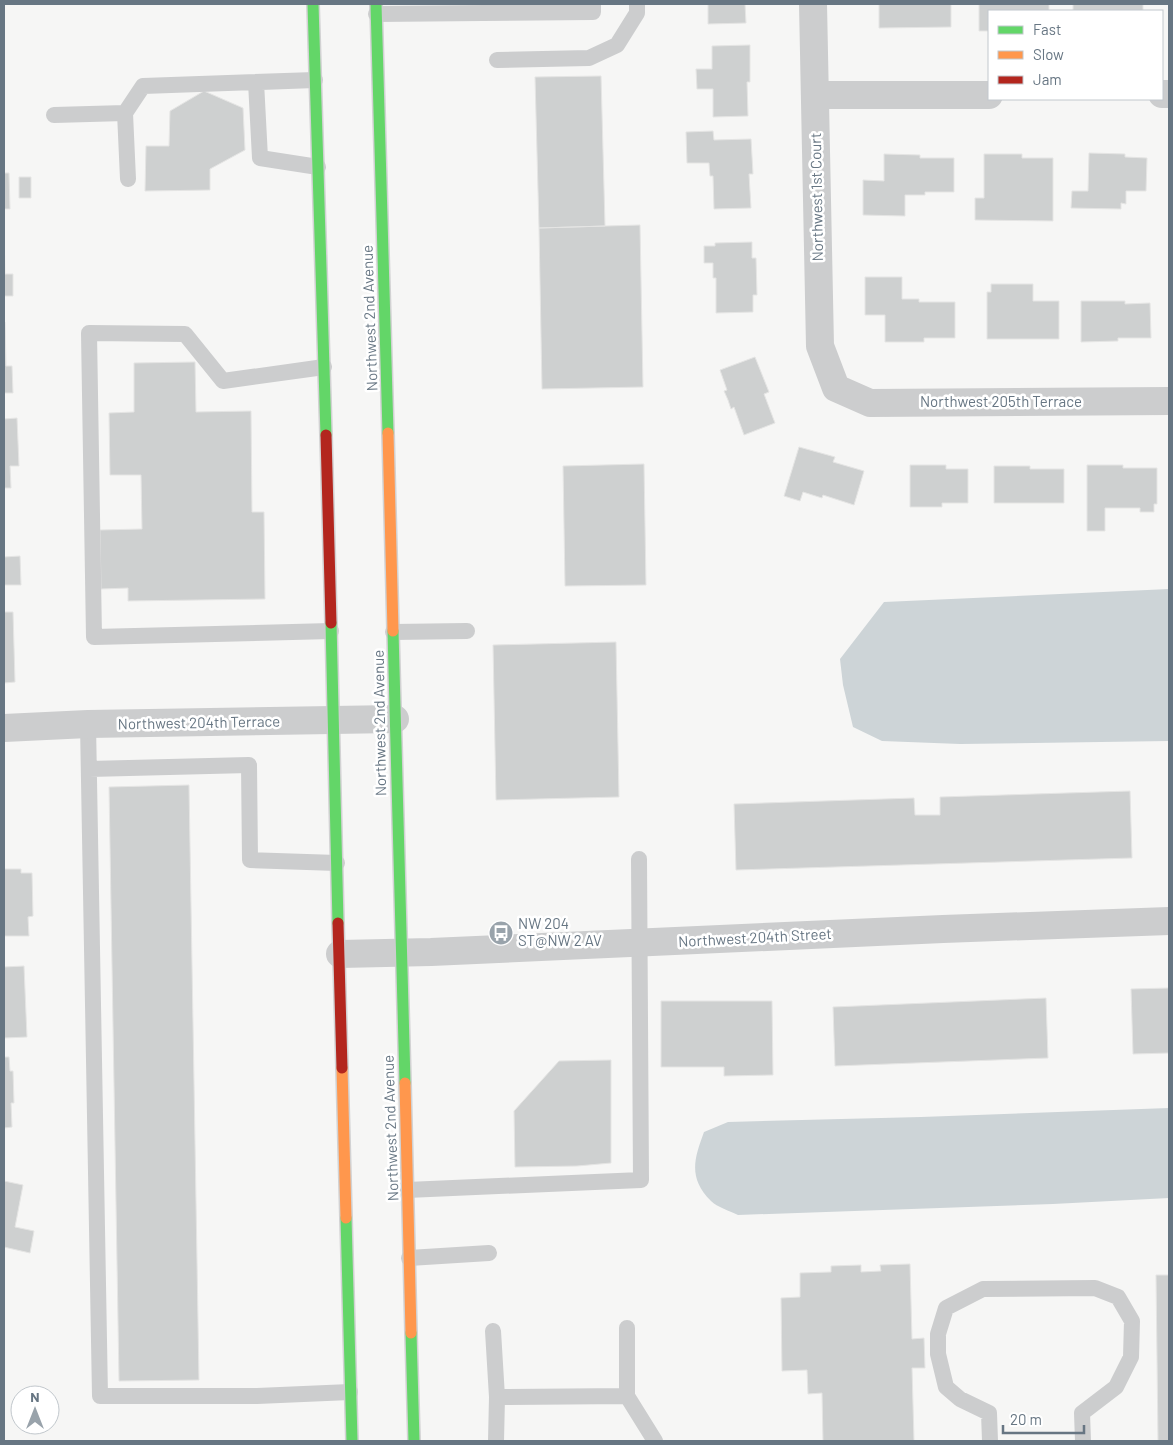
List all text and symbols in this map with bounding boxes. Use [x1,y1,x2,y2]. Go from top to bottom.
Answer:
legend [988,10,1163,100]
text: Fast [1033,20,1061,38]
text: Slow [1033,45,1064,63]
text: Jam [1033,70,1062,88]
street label: Northwest 1st Court [806,132,826,262]
street label: Northwest 2nd Avenue [357,245,381,391]
street label: Northwest 205th Terrace [920,392,1082,410]
street label: Northwest 2nd Avenue [369,650,389,796]
street label: Northwest 204th Terrace [118,712,280,732]
place label: NW 204 ST@NW 2 AV [518,914,602,949]
bus stop icon: NW 204 ST@NW 2 AV [488,920,514,946]
street label: Northwest 204th Street [678,924,832,950]
street label: Northwest 2nd Avenue [378,1055,402,1201]
north arrow [10,1385,60,1435]
text: N [30,1388,40,1405]
scale bar [1003,1402,1084,1434]
text: 20 m [1010,1410,1042,1428]

